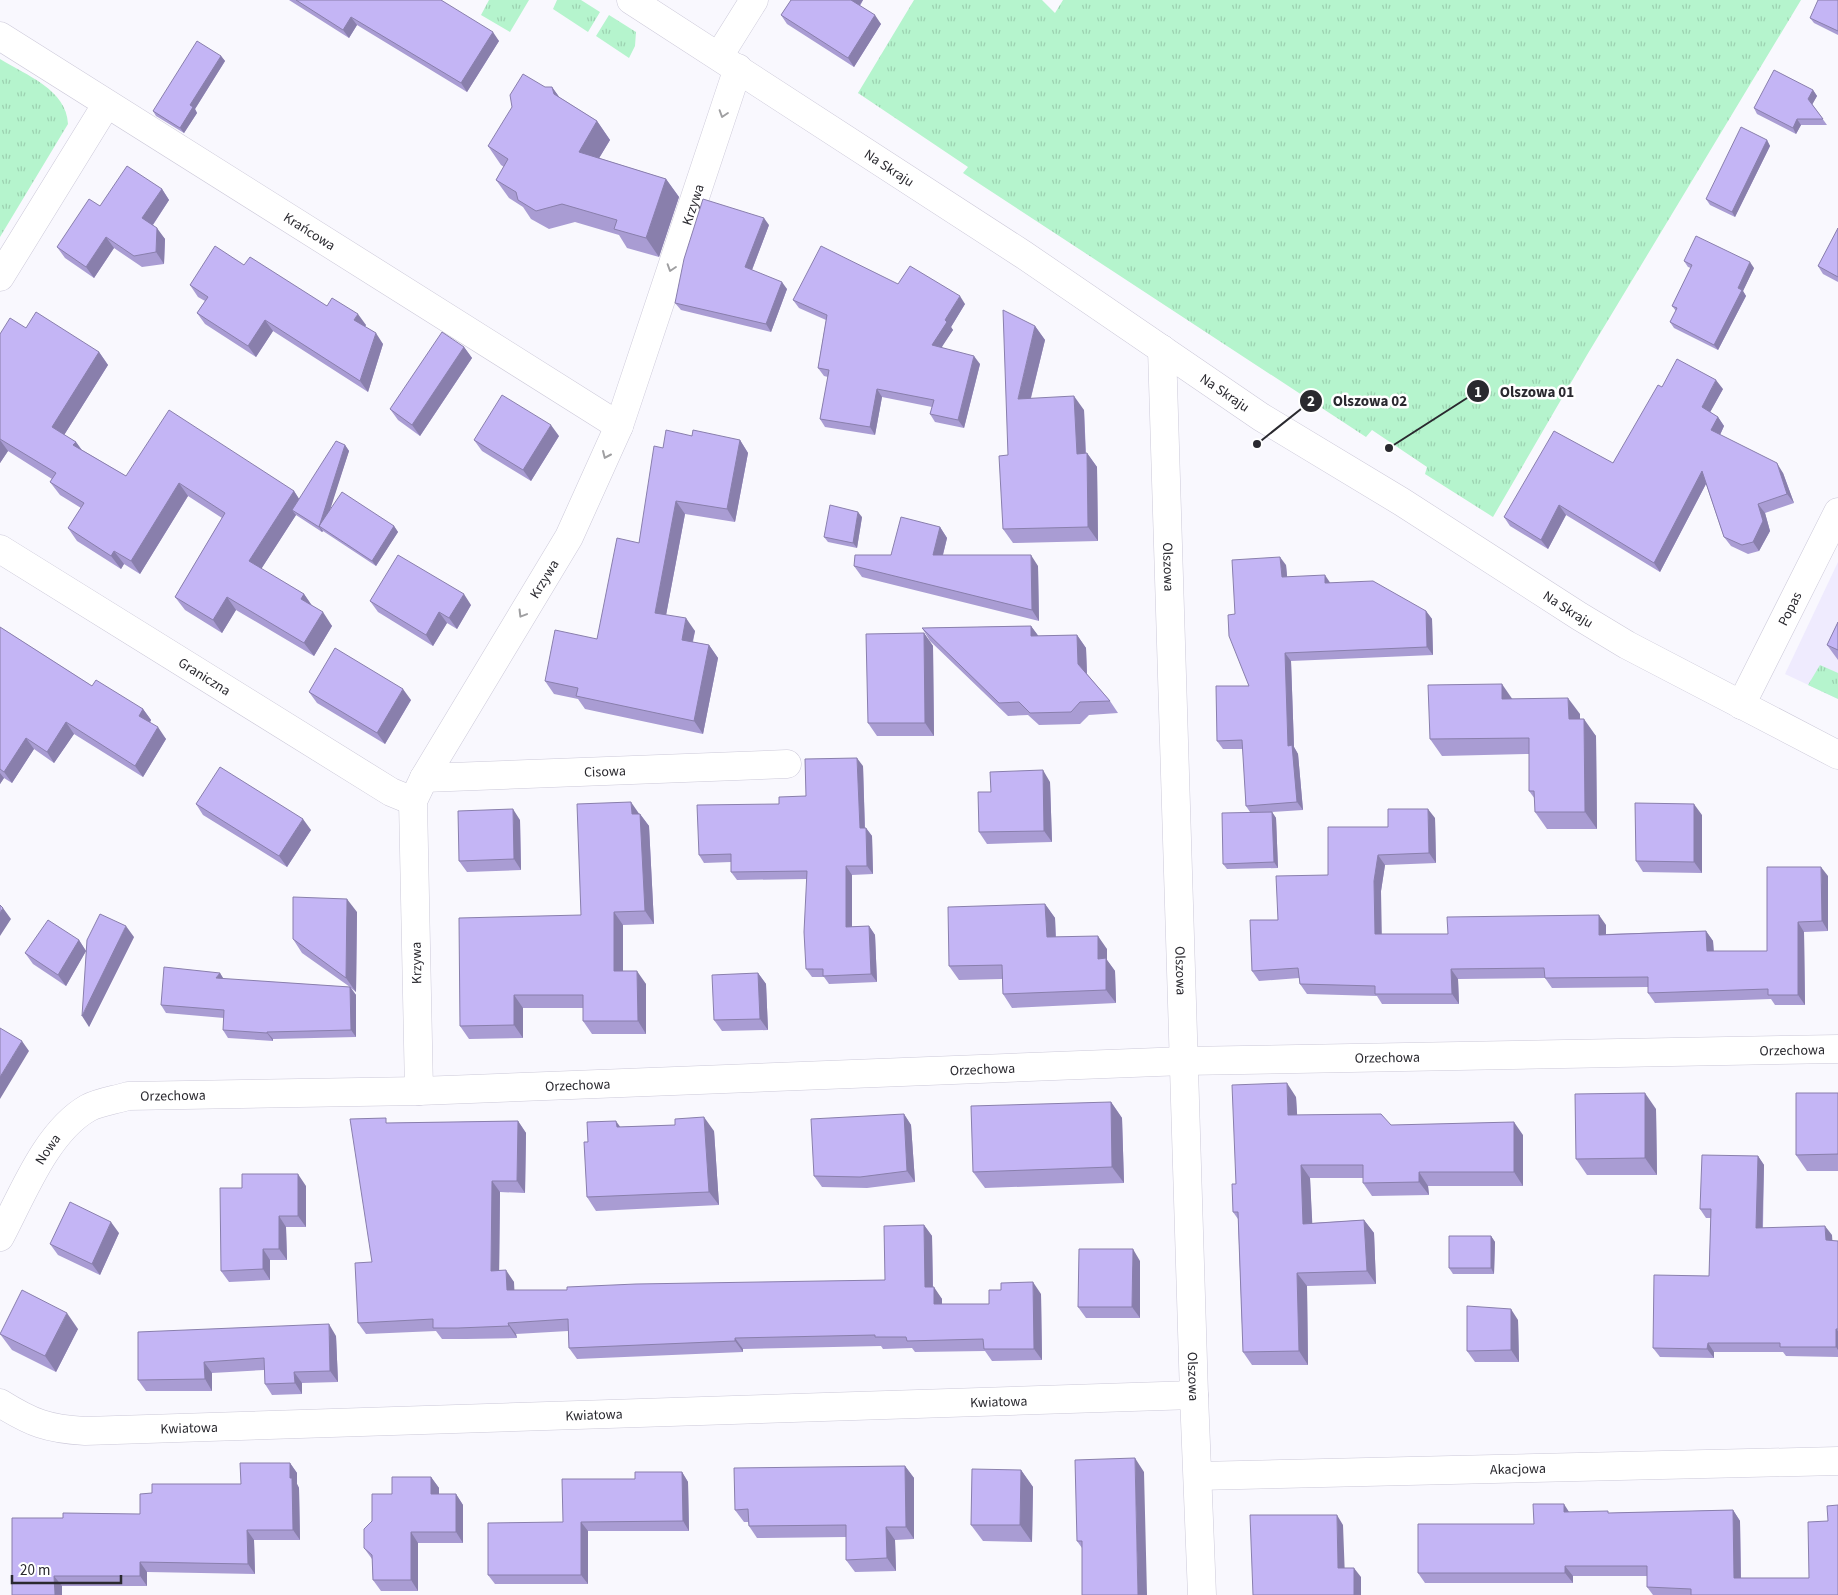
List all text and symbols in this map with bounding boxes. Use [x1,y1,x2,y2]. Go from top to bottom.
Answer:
one-way arrow [718,109,728,118]
street label: Na Skraju [860,145,918,192]
street label: Krzywa [677,182,710,228]
street label: Krańcowa [279,208,339,256]
one-way arrow [667,264,677,272]
street label: Na Skraju [1196,369,1253,417]
callout: Olszowa 01 [1465,376,1584,406]
text: 1 [1474,382,1482,403]
text: Olszowa 01 [1500,382,1574,403]
callout: Olszowa 02 [1298,386,1418,416]
text: 2 [1307,391,1315,412]
text: Olszowa 02 [1333,391,1407,412]
one-way arrow [602,450,612,459]
street label: Olszowa [1157,542,1178,592]
street label: Krzywa [525,556,564,603]
street label: Na Skraju [1539,586,1597,633]
street label: Popas [1773,588,1807,629]
one-way arrow [519,608,529,617]
street label: Graniczna [174,653,234,701]
street label: Cisowa [584,761,626,783]
street label: Krzywa [407,942,427,984]
street label: Olszowa [1169,946,1191,996]
street label: Orzechowa [1759,1040,1825,1061]
street label: Orzechowa [1354,1048,1420,1069]
street label: Orzechowa [949,1059,1016,1081]
street label: Orzechowa [545,1074,611,1097]
street label: Orzechowa [140,1086,206,1107]
street label: Nowa [31,1130,66,1169]
street label: Olszowa [1182,1352,1203,1402]
street label: Kwiatowa [970,1391,1028,1413]
street label: Kwiatowa [565,1405,623,1426]
street label: Kwiatowa [160,1418,218,1440]
street label: Akacjowa [1490,1459,1546,1480]
scale bar [12,1552,121,1584]
text: 20 m [20,1560,50,1581]

